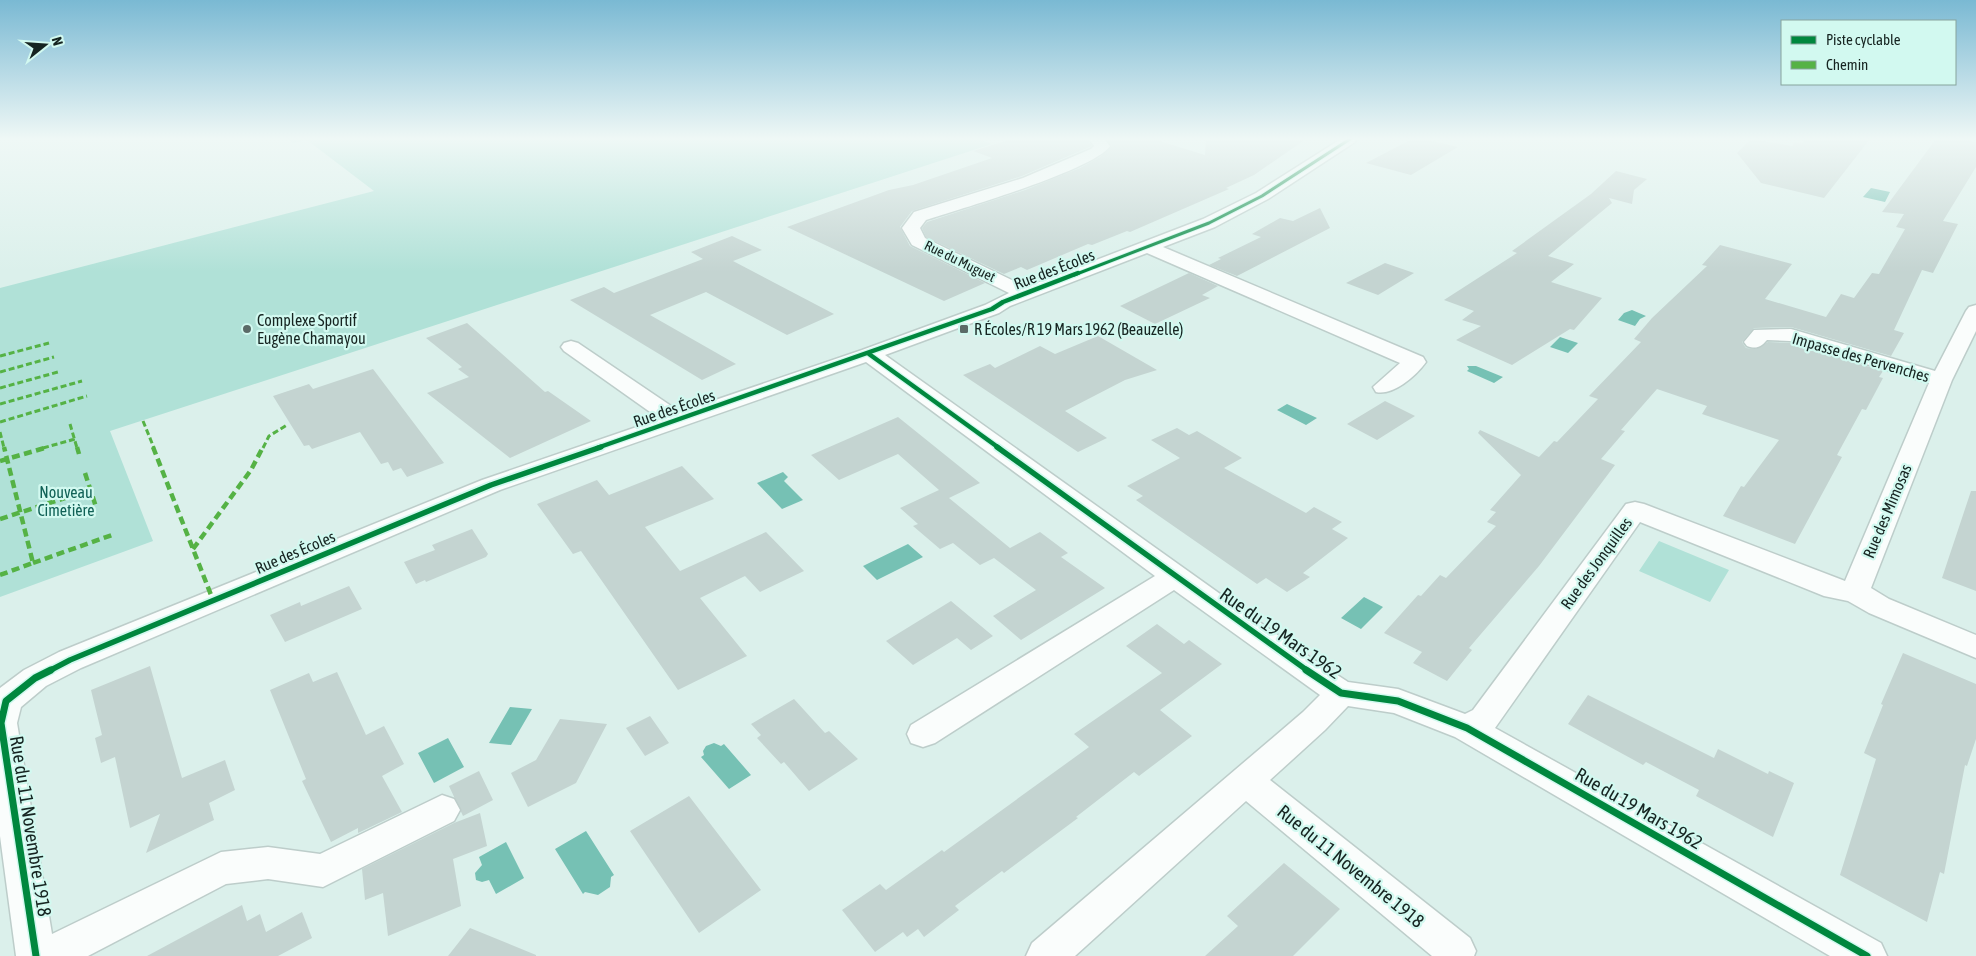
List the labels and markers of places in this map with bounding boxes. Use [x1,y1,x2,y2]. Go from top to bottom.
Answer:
place label: Complexe Sportif Eugène Chamayou [257,311,366,348]
place label: R Écoles/R 19 Mars 1962 (Beauzelle) [974,320,1184,339]
marker: Complexe Sportif Eugène Chamayou [241,323,253,335]
marker: R Écoles/R 19 Mars 1962 (Beauzelle) [958,323,970,335]

